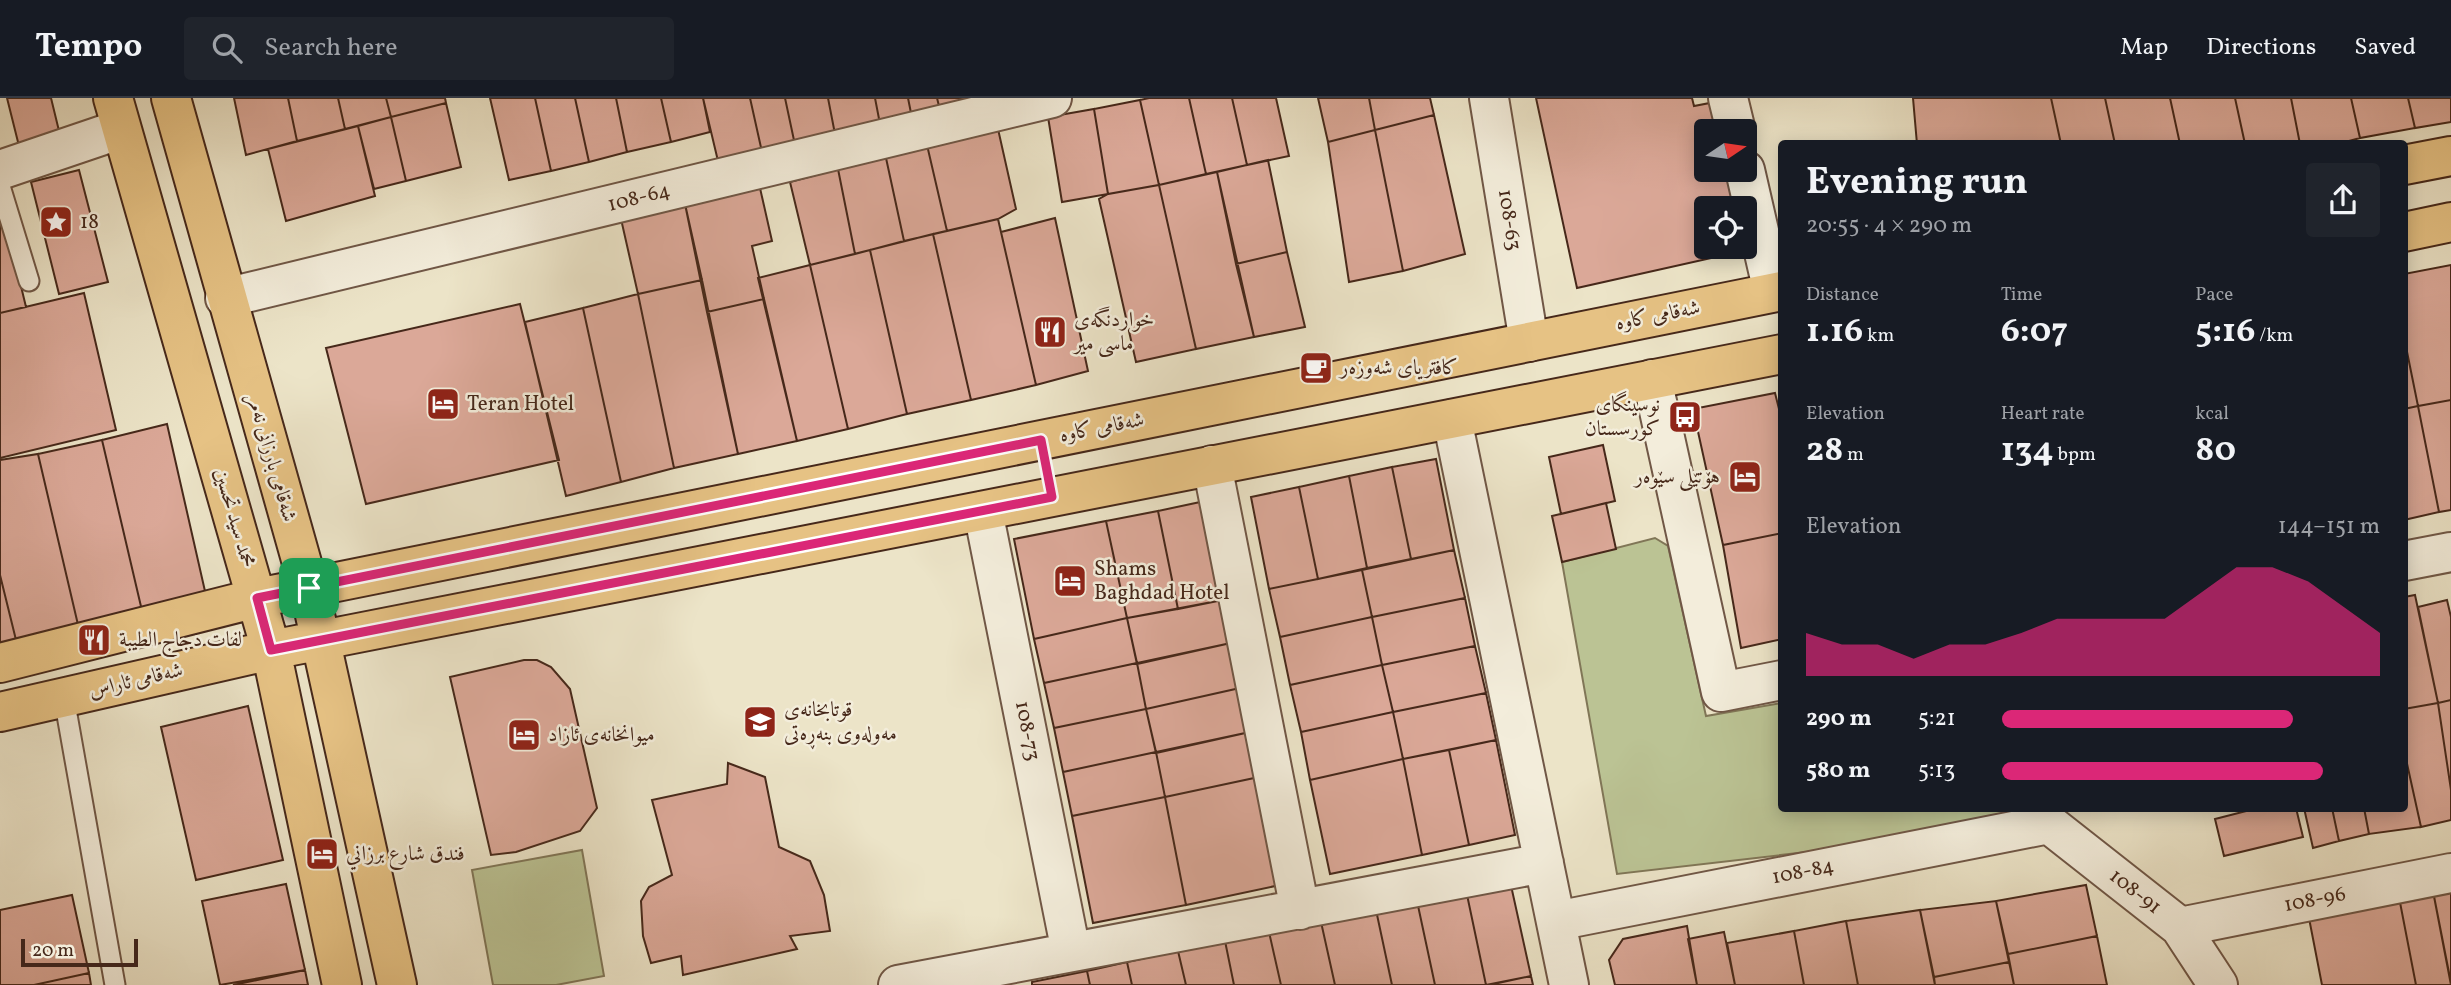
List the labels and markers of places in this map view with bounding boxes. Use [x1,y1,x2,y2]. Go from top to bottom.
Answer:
place icon: 18 [37,203,75,241]
place label: 18 [80,208,99,237]
place label: خواردنگەی ماسی میر [1072,306,1154,359]
restaurant icon: خواردنگەی ماسی میر [1031,313,1069,351]
cafe icon: کافتریای شەوزەر [1297,349,1335,387]
place label: کافتریای شەوزەر [1338,354,1458,383]
hotel icon: Teran Hotel [424,385,462,423]
place label: Teran Hotel [467,390,574,419]
place label: نوسینگای کورسستان [1585,391,1660,444]
bus stop icon: نوسینگای کورسستان [1666,398,1704,436]
hotel icon: هۆتێلی سێوەر [1726,458,1764,496]
place label: هۆتێلی سێوەر [1632,463,1720,492]
place label: Shams Baghdad Hotel [1094,555,1230,608]
pin [279,558,339,618]
hotel icon: Shams Baghdad Hotel [1051,562,1089,600]
restaurant icon: لفات دجاج الطيبة [75,621,113,659]
place label: لفات دجاج الطيبة [119,626,242,658]
place label: قوتابخانەی مەولەوی بنەڕەتی [784,696,897,750]
school or university icon: قوتابخانەی مەولەوی بنەڕەتی [741,703,779,741]
hotel icon: میوانخانەی ئازاد [505,716,543,754]
place label: میوانخانەی ئازاد [548,721,655,750]
hotel icon: فندق شارع برزاني [303,835,341,873]
place label: فندق شارع برزاني [346,840,465,871]

